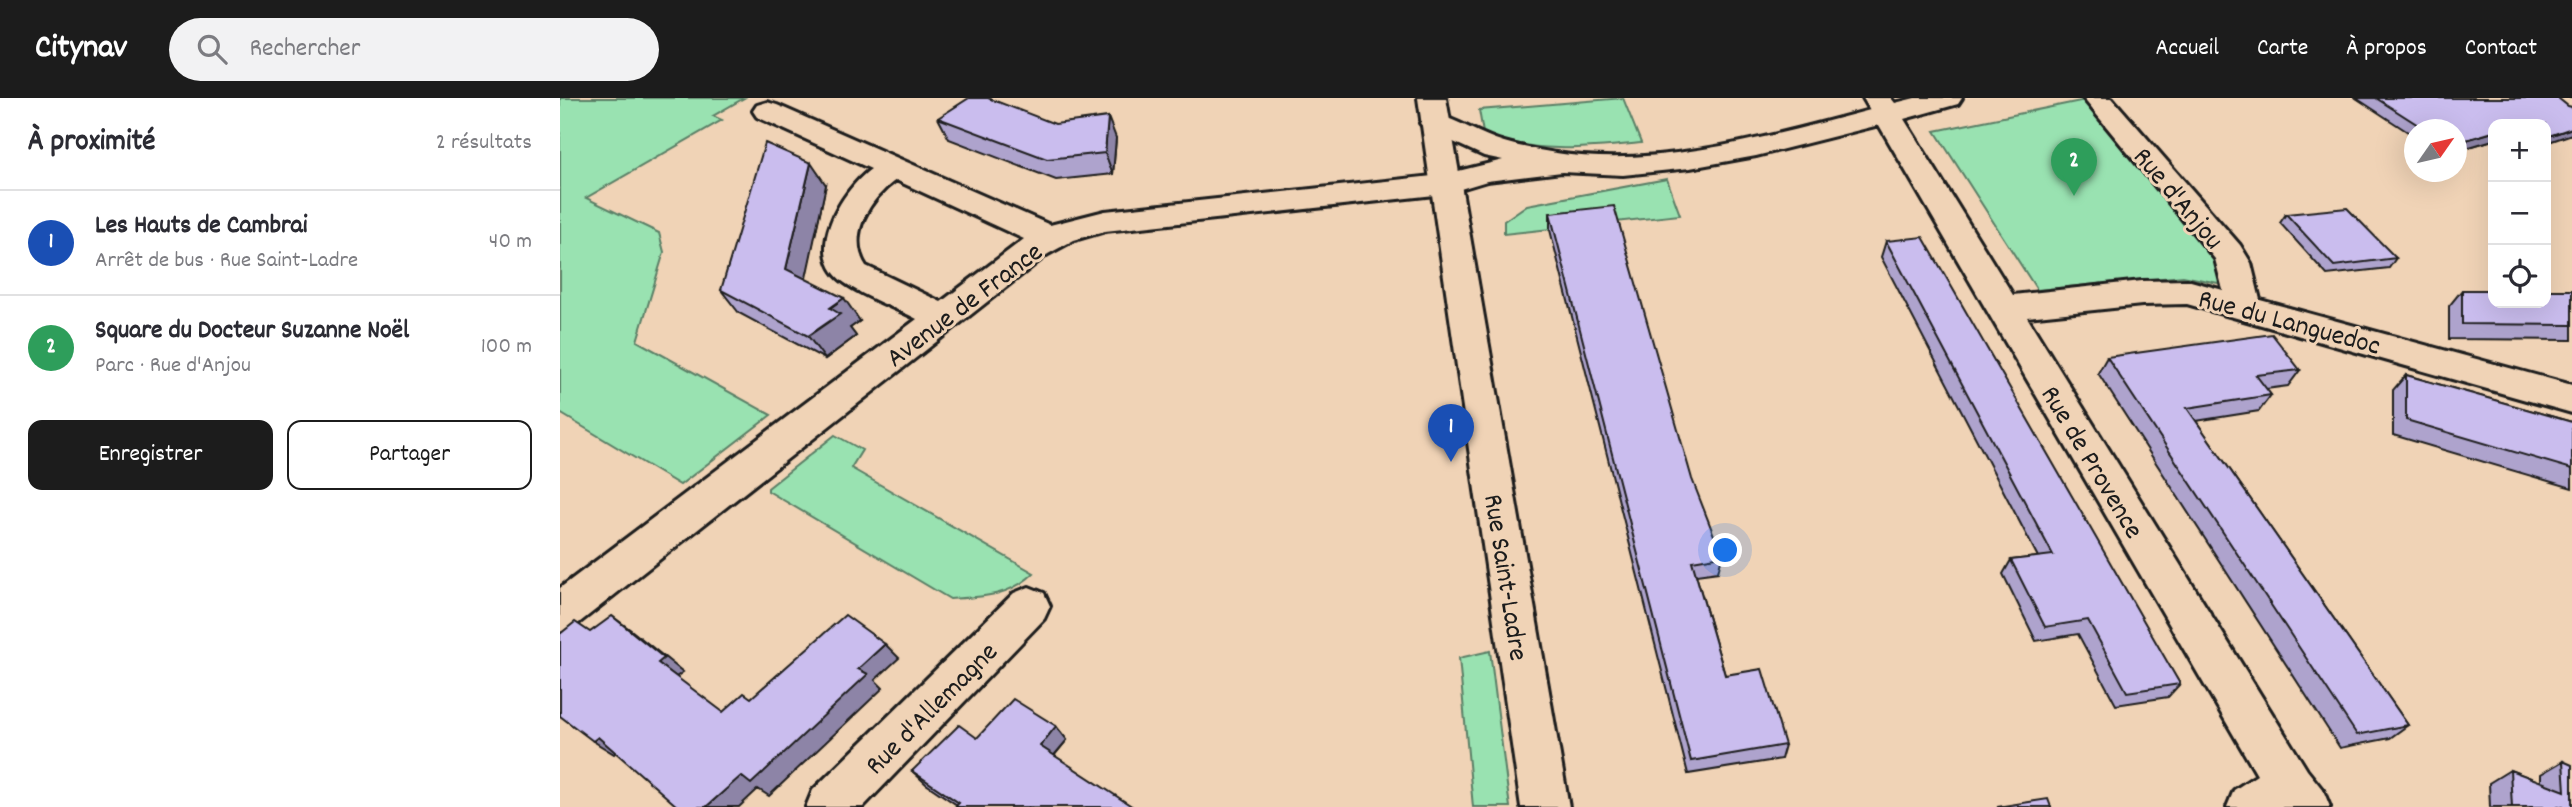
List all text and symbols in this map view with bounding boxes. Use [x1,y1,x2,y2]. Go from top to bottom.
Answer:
search box [169,18,659,81]
text: Citynav [35,26,127,73]
icon: search [193,30,231,68]
text: Rechercher [249,31,360,68]
text: Accueil [2155,32,2219,66]
text: Carte [2257,32,2308,66]
text: À propos [2346,32,2427,66]
text: Contact [2465,32,2537,66]
north arrow [2404,119,2467,182]
map controls [2488,119,2551,308]
button: + [2488,119,2551,182]
text: À proximité [28,122,155,165]
text: 2 résultats [436,127,532,160]
pin: 2 [2051,138,2097,196]
street label: Rue d'Anjou [2121,140,2231,260]
button: − [2488,182,2551,245]
text: Les Hauts de Cambrai [95,208,308,245]
text: 1 [48,226,54,259]
text: 40 m [489,226,532,259]
street label: Avenue de France [879,235,1053,379]
text: Arrêt de bus · Rue Saint-Ladre [95,245,358,278]
button: locate [2488,245,2551,308]
street label: Rue du Languedoc [2193,281,2384,368]
text: Square du Docteur Suzanne Noël [95,313,409,350]
text: 2 [46,331,56,364]
text: 100 m [481,331,532,364]
text: Parc · Rue d'Anjou [95,350,251,383]
street label: Rue de Provence [2028,379,2151,548]
pin: 1 [1428,404,1474,462]
button: Enregistrer [28,420,273,490]
button: Partager [287,420,532,490]
street label: Rue Saint-Ladre [1470,492,1536,664]
your location [1708,533,1742,567]
street label: Rue d'Allemagne [858,635,1009,786]

